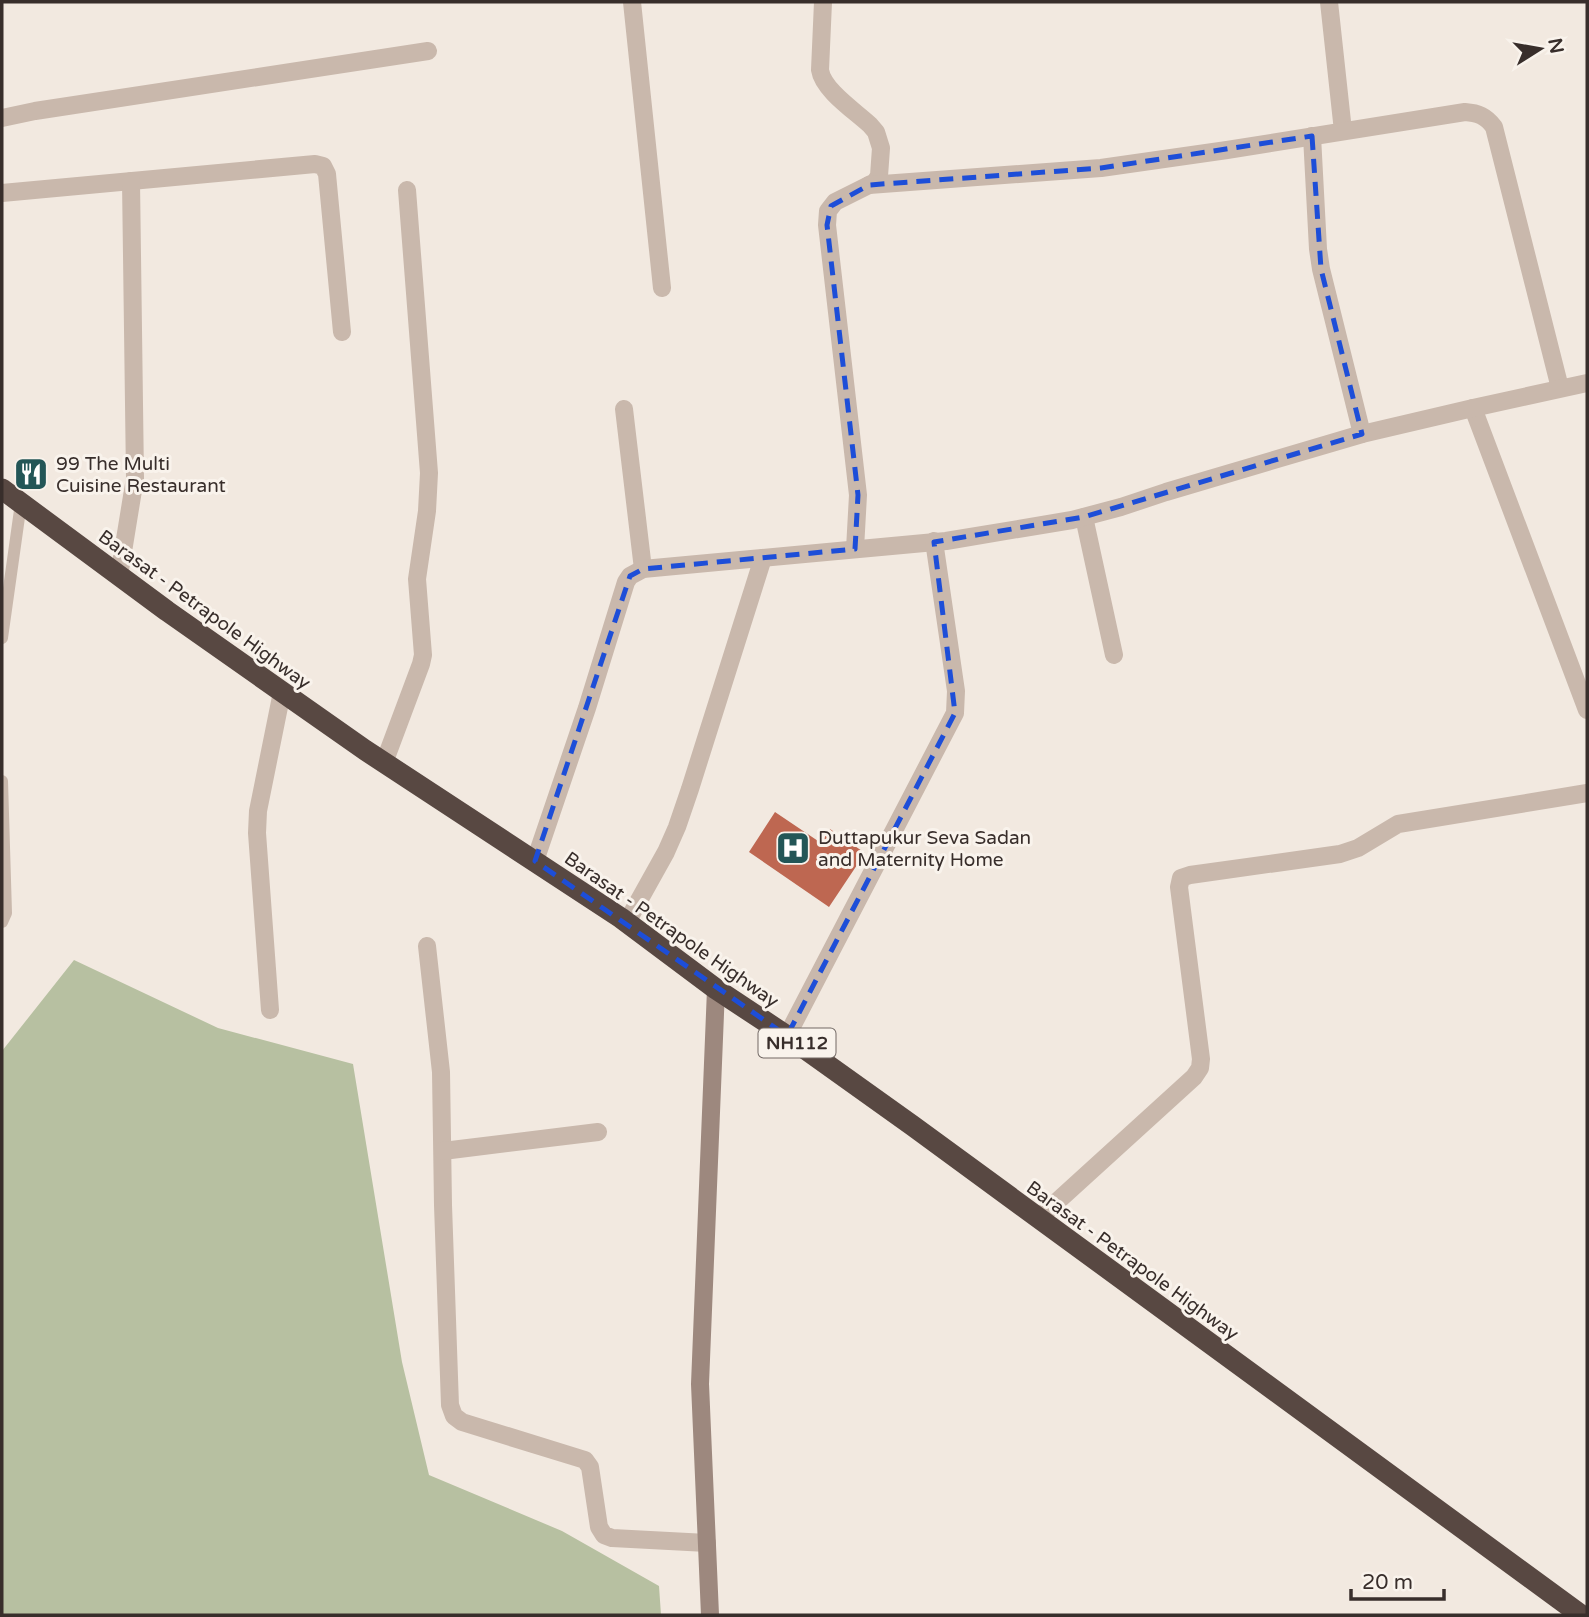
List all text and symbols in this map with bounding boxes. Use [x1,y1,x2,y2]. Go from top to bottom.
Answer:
north arrow [1505,14,1575,84]
text: N [1543,36,1568,56]
place label: 99 The Multi Cuisine Restaurant [56,453,226,497]
restaurant icon: 99 The Multi Cuisine Restaurant [12,455,50,493]
street label: Barasat - Petrapole Highway [94,525,315,694]
place label: Duttapukur Seva Sadan and Maternity Home [818,827,1031,871]
hospital icon: Duttapukur Seva Sadan and Maternity Home [774,829,812,867]
street label: Barasat - Petrapole Highway [560,847,783,1012]
road number: NH112 [758,1028,836,1058]
street label: Barasat - Petrapole Highway [1022,1176,1243,1345]
scale bar [1351,1558,1444,1602]
text: 20 m [1362,1570,1413,1595]

